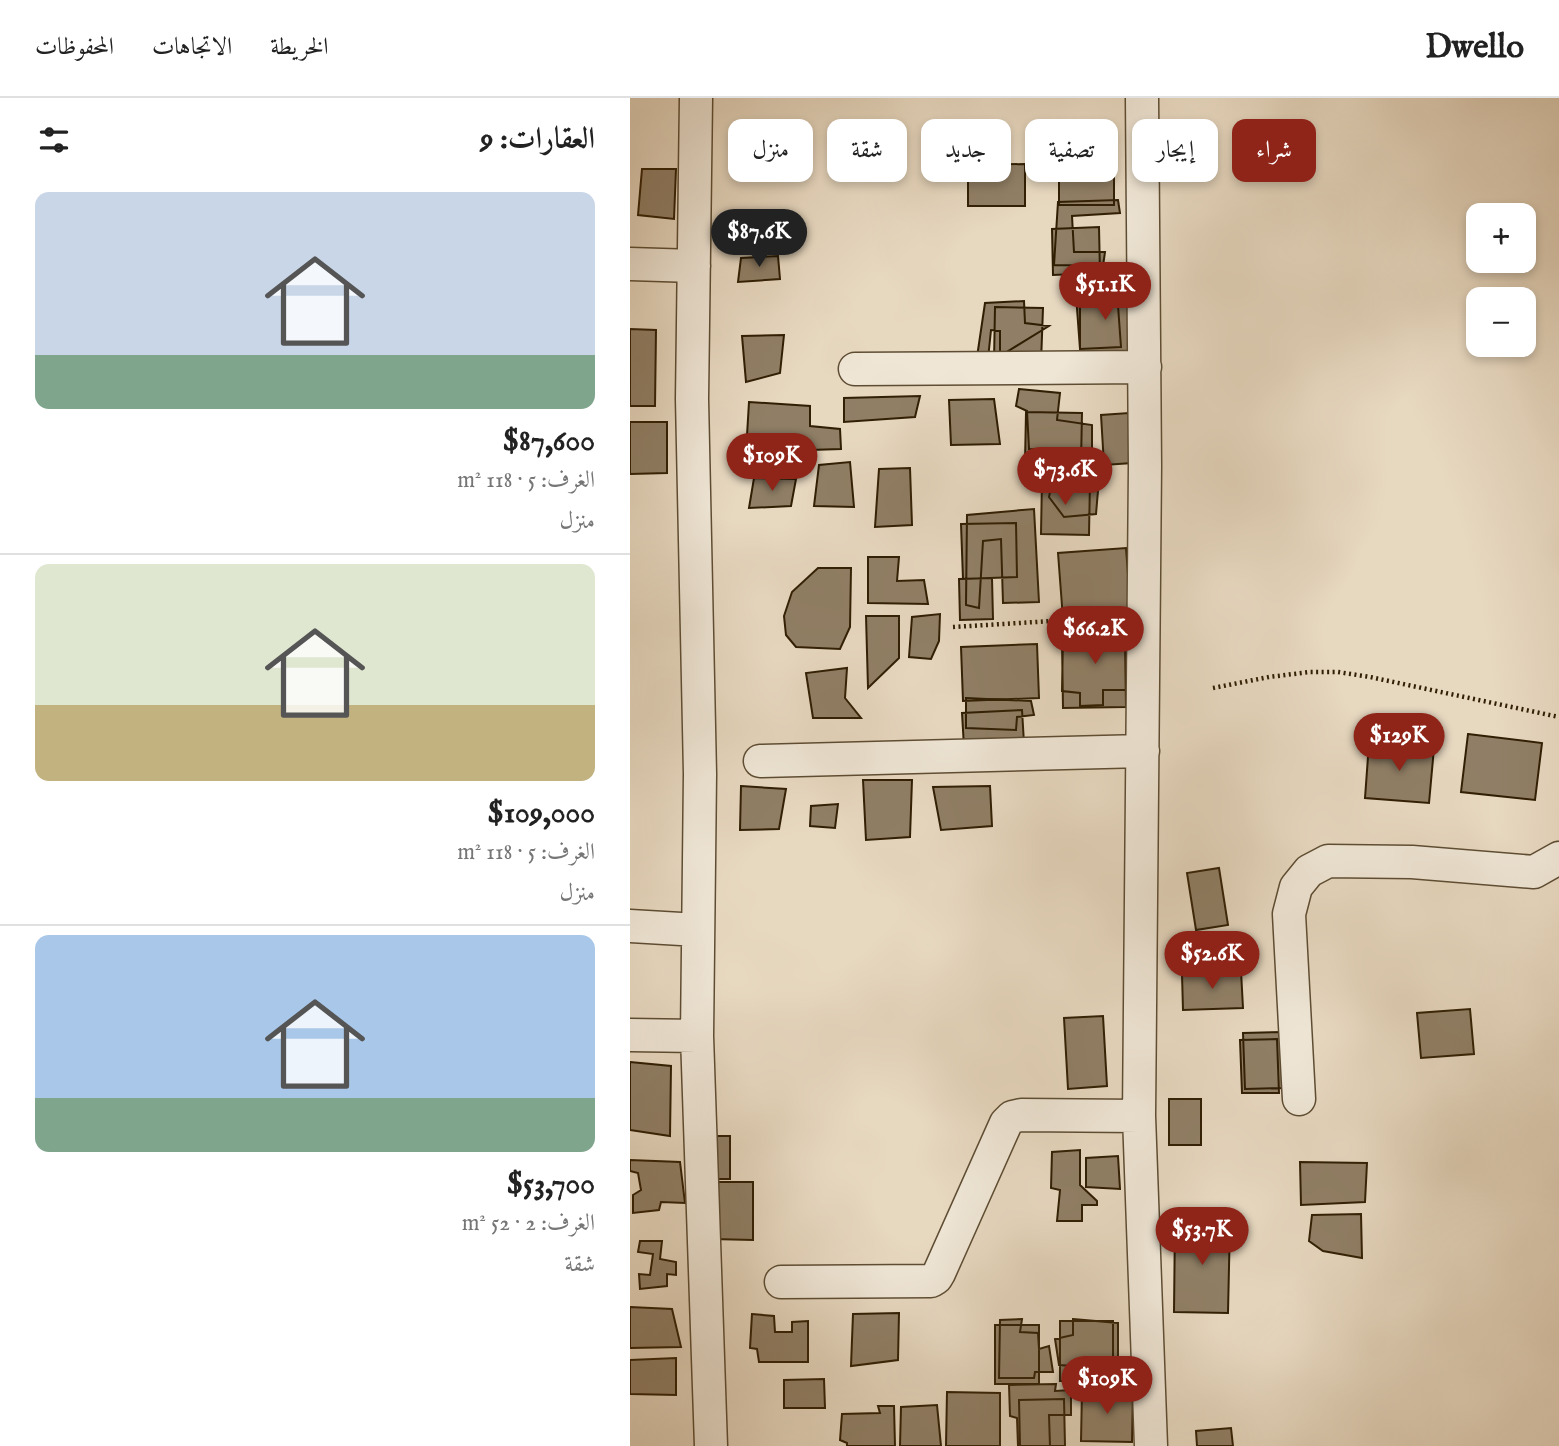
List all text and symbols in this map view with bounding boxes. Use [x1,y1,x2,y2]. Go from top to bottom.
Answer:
text: Dwello [1425,27,1524,69]
text: المحفوظات [35,32,114,63]
text: الاتجاهات [152,32,232,63]
text: الخريطة [270,32,329,63]
chip: منزل [728,119,813,182]
chip: شقة [827,119,907,182]
chip: جديد [921,119,1011,182]
chip: تصفية [1025,119,1118,182]
chip: إيجار [1132,119,1218,182]
chip: شراء [1232,119,1316,182]
icon: filters [35,121,73,159]
text: العقارات: 9 [480,121,595,159]
map controls [1466,203,1536,357]
button: + [1466,203,1536,273]
pin: $87.6K [702,209,816,269]
text: $87.6K [727,217,791,246]
icon: home [252,238,378,364]
pin: $51.1K [1048,262,1162,322]
text: $51.1K [1075,270,1135,299]
button: − [1466,287,1536,357]
text: $87,600 [502,423,595,461]
pin: $109K [723,434,821,493]
text: $109K [742,441,802,470]
pin: $73.6K [1008,448,1122,507]
text: $73.6K [1033,455,1097,484]
text: الغرف: 5 · 118 m² [457,466,595,495]
text: منزل [560,507,595,536]
pin: $66.2K [1038,606,1152,666]
icon: home [252,610,378,736]
text: $66.2K [1063,614,1127,643]
pin: $129K [1350,714,1448,773]
text: $129K [1370,721,1428,750]
text: $109,000 [487,795,595,833]
text: الغرف: 5 · 118 m² [457,838,595,867]
text: منزل [560,879,595,908]
pin: $52.6K [1155,932,1269,991]
text: $52.6K [1180,939,1244,968]
icon: home [252,981,378,1107]
text: $53,700 [506,1166,595,1204]
pin: $53.7K [1145,1208,1259,1267]
text: الغرف: 2 · 52 m² [462,1209,595,1238]
text: $53.7K [1172,1215,1232,1244]
text: شقة [565,1250,595,1279]
pin: $109K [1058,1356,1156,1416]
text: $109K [1077,1364,1137,1393]

